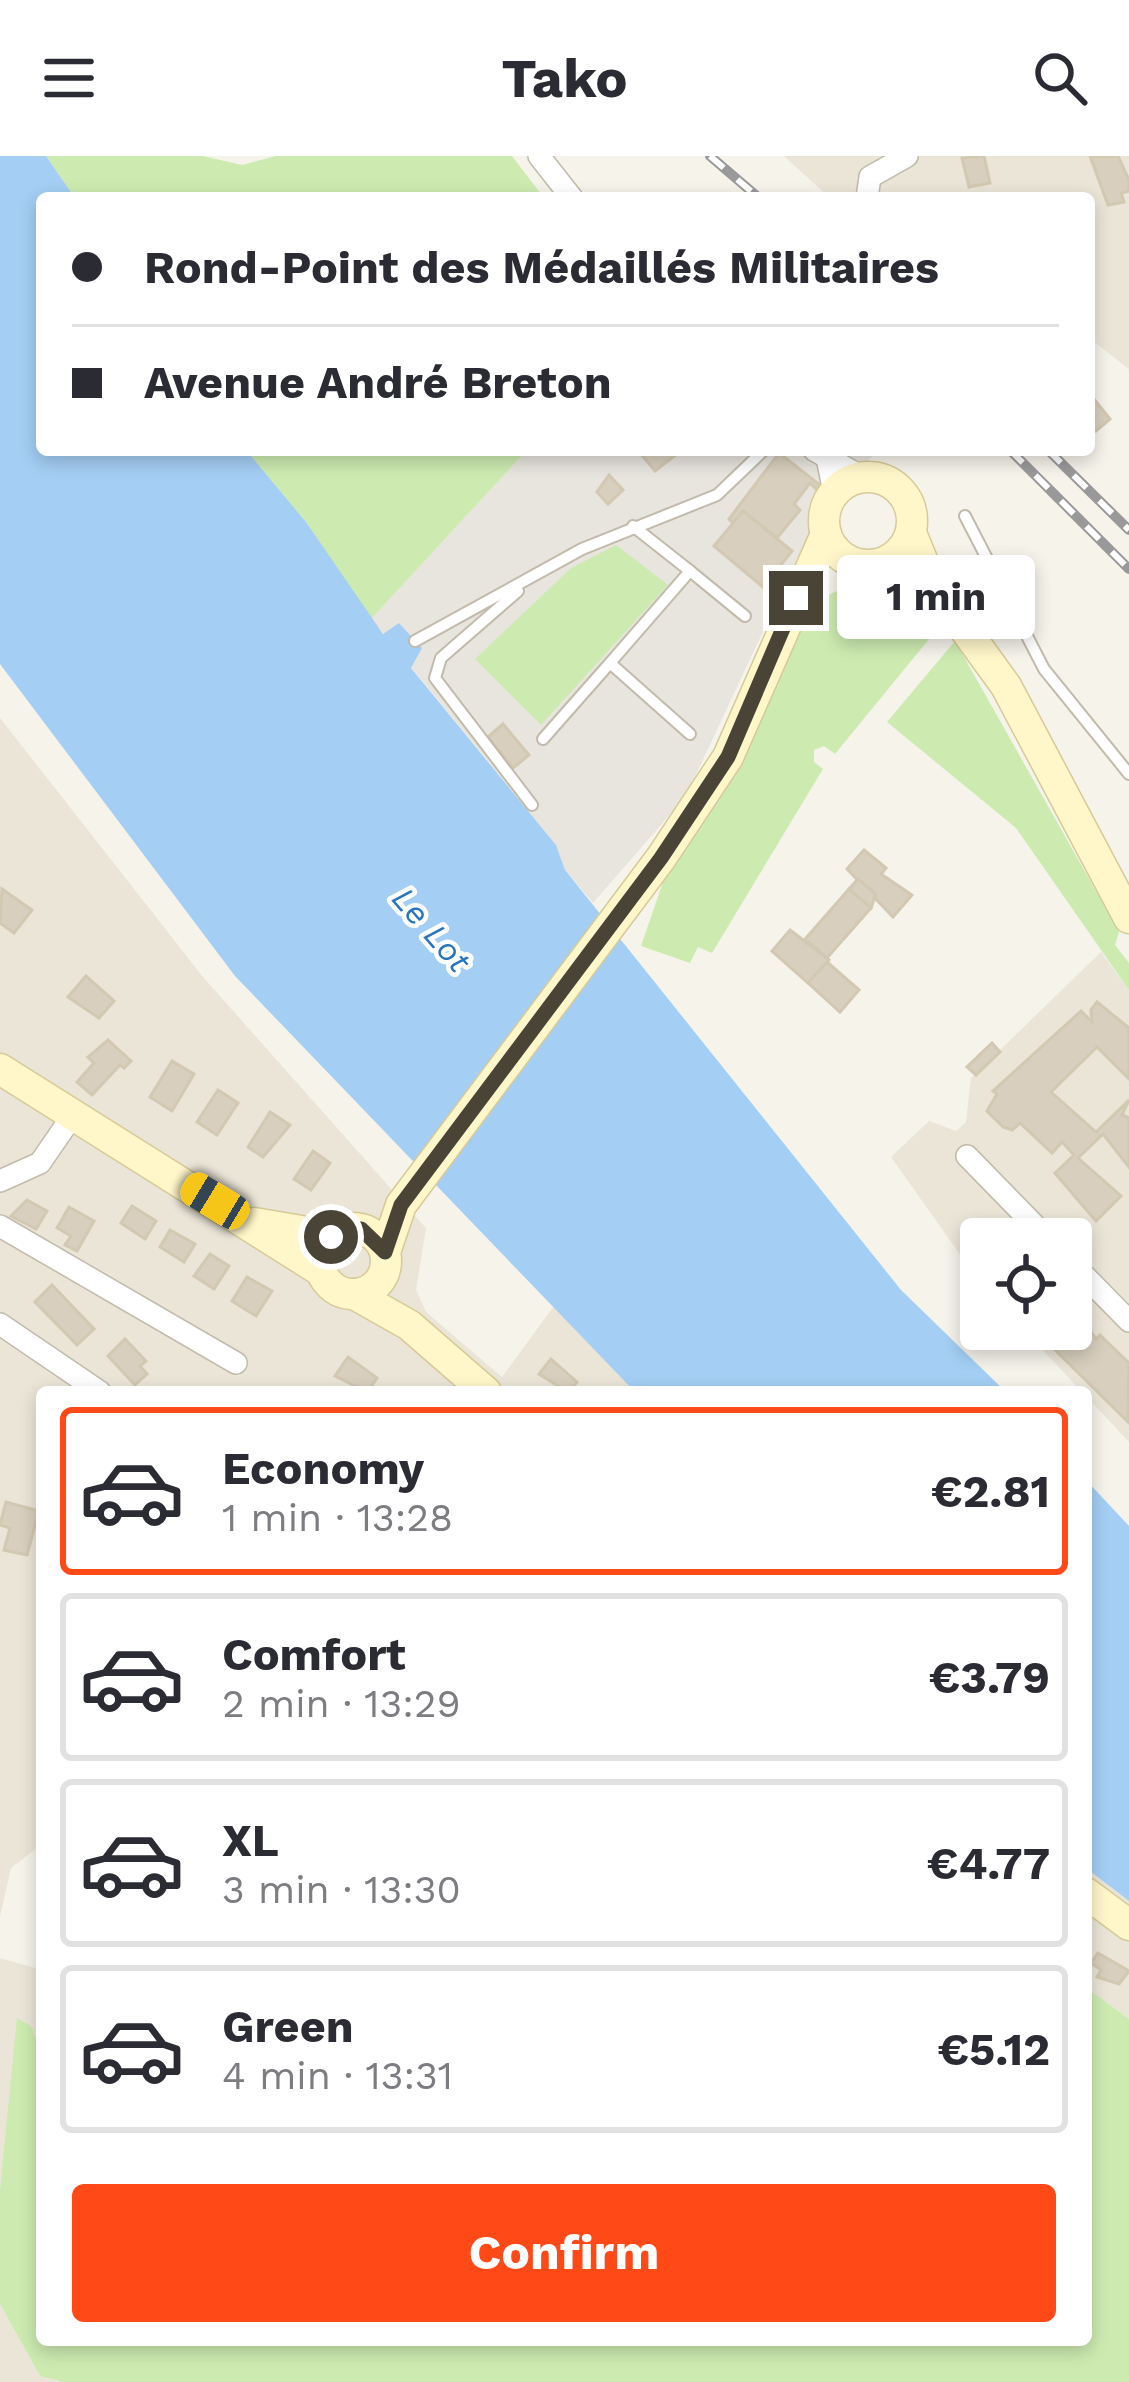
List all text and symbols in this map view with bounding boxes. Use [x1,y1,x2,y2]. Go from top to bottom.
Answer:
icon: menu [36,45,102,111]
icon: search [1027,45,1093,111]
text: Tako [501,47,628,110]
text: Rond-Point des Médaillés Militaires [144,241,939,294]
text: Avenue André Breton [144,356,612,409]
callout: 1 min [838,556,1036,640]
route end [769,571,823,625]
text: 1 min [886,574,986,619]
water label: Le Lot [384,879,479,980]
car [175,1167,255,1235]
route start [304,1210,358,1264]
map controls [960,1218,1092,1350]
button: locate [960,1218,1092,1350]
icon: car [78,1437,186,1545]
text: Economy [222,1442,424,1495]
text: €2.81 [931,1465,1050,1518]
text: 1 min · 13:28 [222,1495,453,1540]
icon: car [78,1623,186,1731]
text: Comfort [222,1628,406,1681]
text: €3.79 [929,1651,1050,1704]
text: 2 min · 13:29 [222,1681,461,1726]
icon: car [78,1809,186,1917]
text: XL [222,1814,279,1867]
text: €4.77 [927,1837,1050,1890]
text: 3 min · 13:30 [222,1867,461,1912]
icon: car [78,1995,186,2103]
text: Green [222,2000,354,2053]
text: €5.12 [937,2023,1050,2076]
text: 4 min · 13:31 [222,2053,453,2098]
button: Confirm [72,2184,1056,2322]

